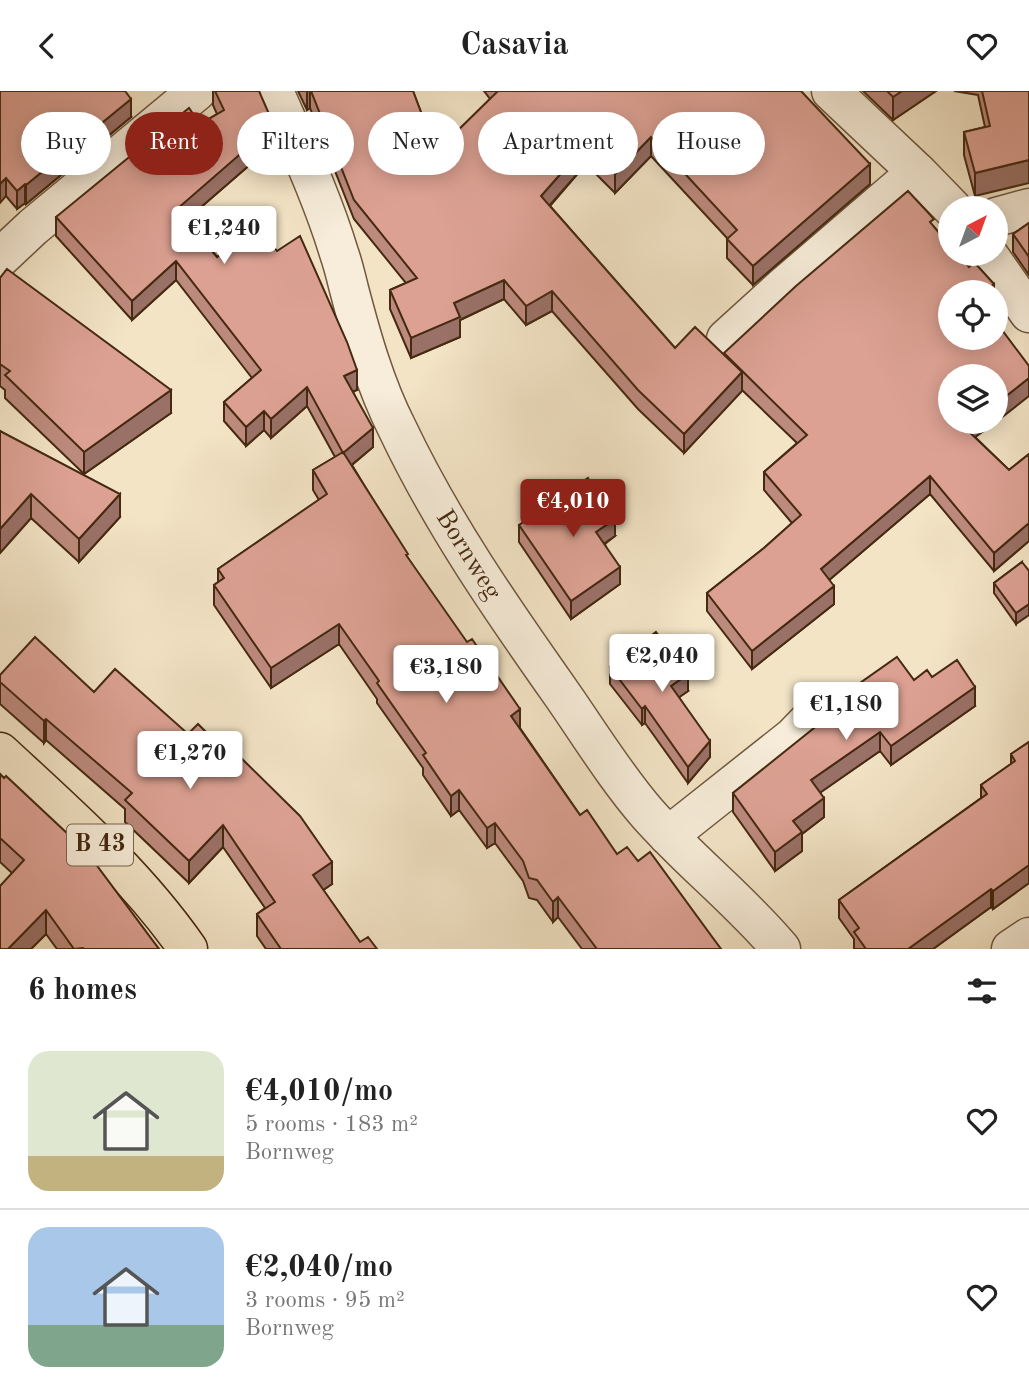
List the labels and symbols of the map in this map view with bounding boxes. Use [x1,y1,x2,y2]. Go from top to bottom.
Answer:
north arrow [938,196,1008,266]
pin: €1,240 [167,207,281,266]
pin: €4,010 [516,479,630,539]
street label: Bornweg [430,506,506,604]
pin: €2,040 [605,635,719,694]
pin: €3,180 [389,645,503,705]
pin: €1,180 [789,683,903,742]
pin: €1,270 [133,731,247,791]
road number: B 43 [67,825,133,865]

